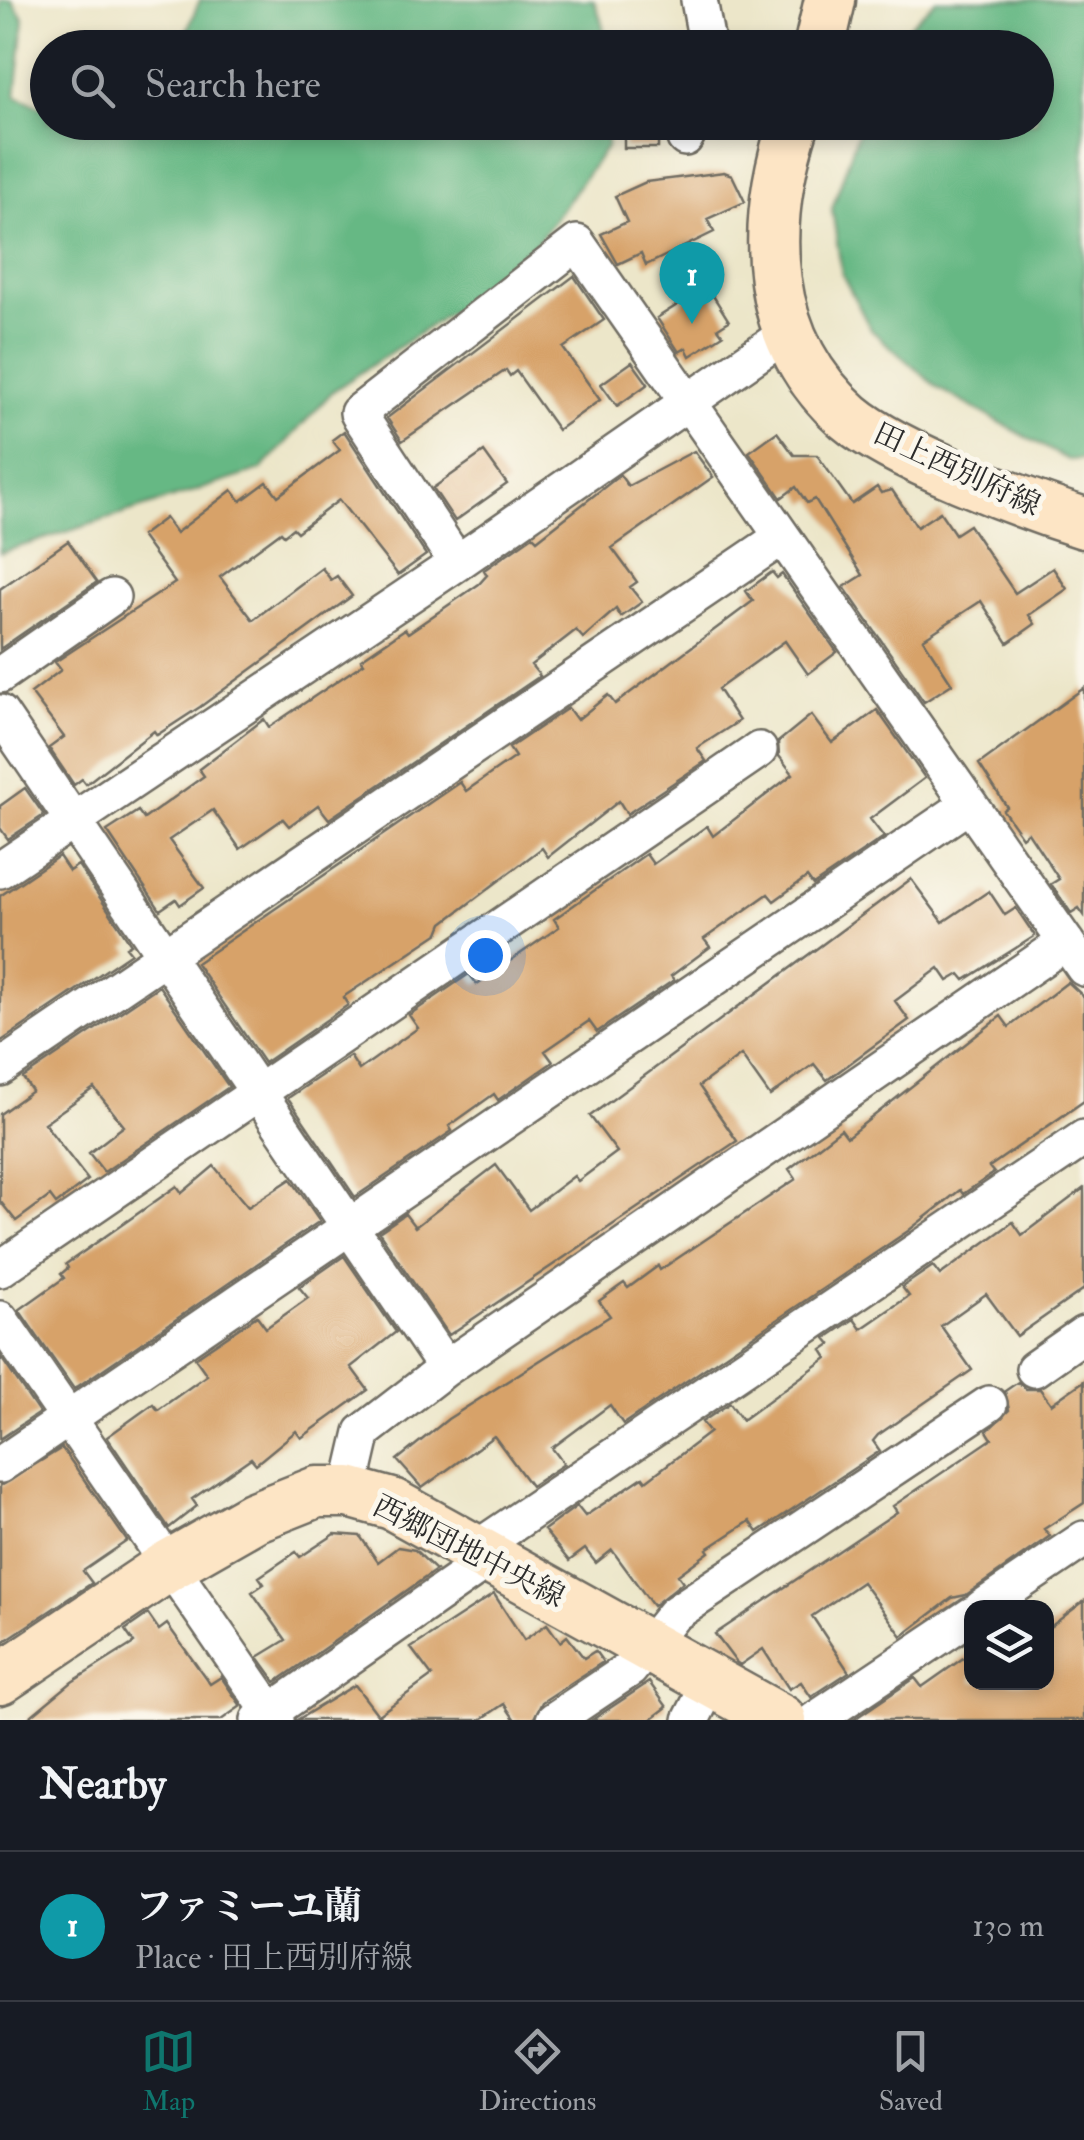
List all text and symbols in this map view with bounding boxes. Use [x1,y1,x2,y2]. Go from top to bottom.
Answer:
search box [30,30,1054,140]
icon: search [65,58,120,113]
text: Search here [145,61,321,109]
pin: 1 [660,242,724,324]
street label: 田上西別府線 [867,415,1046,524]
your location [460,930,511,981]
street label: 西郷団地中央線 [367,1487,571,1616]
map controls [964,1600,1054,1690]
button: layers [964,1600,1054,1690]
text: Nearby [40,1759,166,1811]
text: ファミーユ蘭 [135,1883,362,1931]
text: 1 [67,1906,78,1946]
text: 130 m [972,1906,1044,1946]
text: Place · 田上西別府線 [135,1938,413,1978]
tab: Map [141,2024,196,2119]
tab: Directions [479,2024,596,2119]
tab: Saved [879,2024,943,2119]

